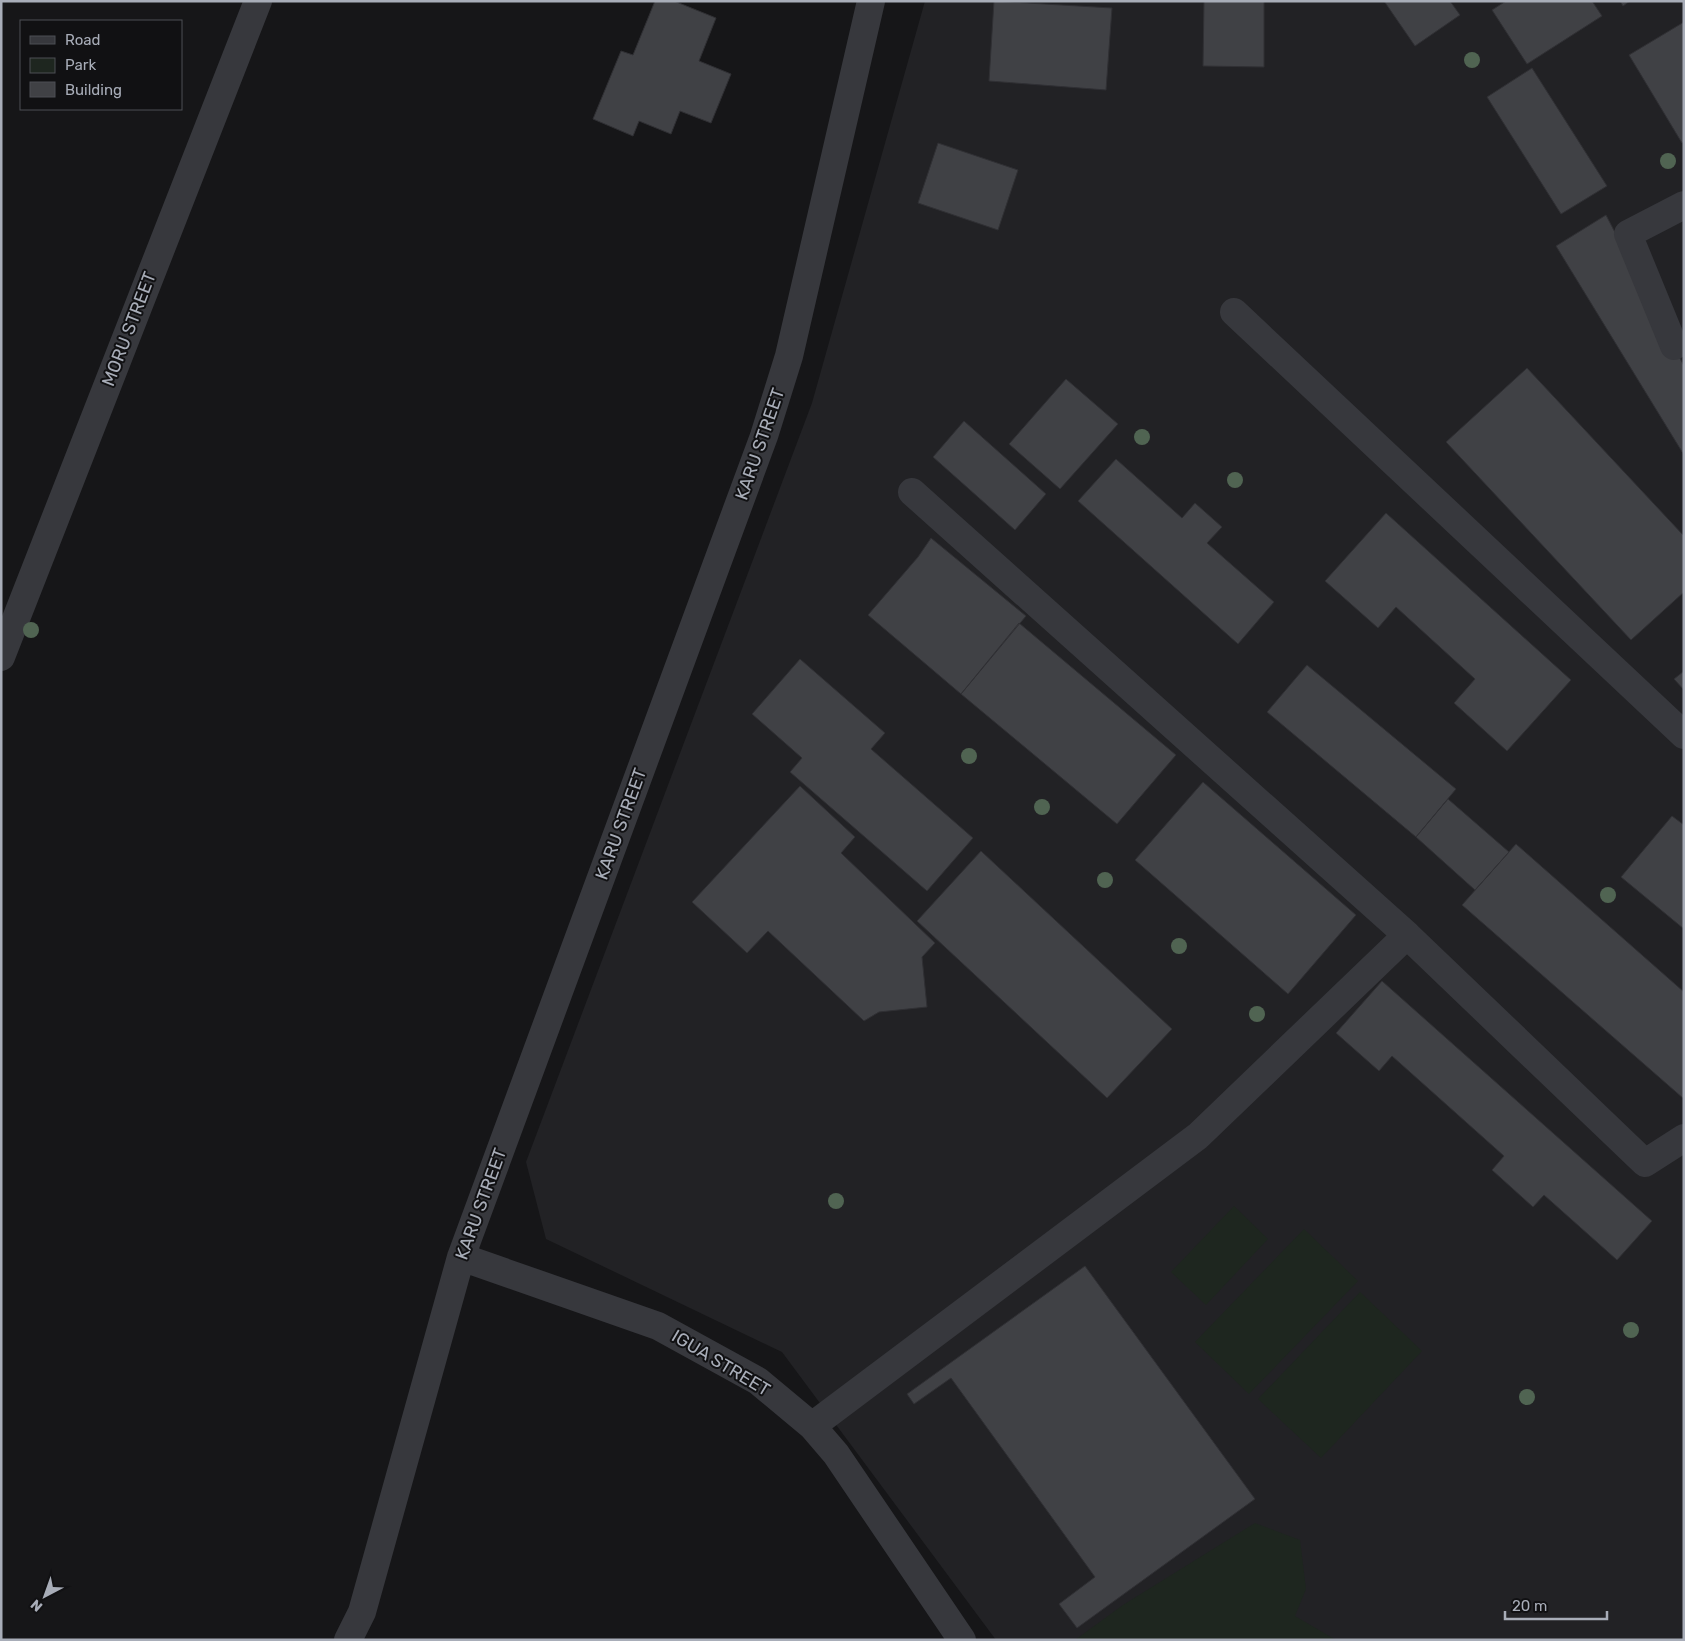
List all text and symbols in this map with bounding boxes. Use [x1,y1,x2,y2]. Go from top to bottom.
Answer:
legend [20,20,182,110]
text: Road [65,31,101,49]
text: Park [65,56,96,74]
text: Building [65,81,122,99]
street label: MORU STREET [97,269,161,389]
street label: KARU STREET [731,385,789,503]
street label: KARU STREET [591,765,651,883]
street label: KARU STREET [451,1145,511,1263]
street label: IGUA STREET [668,1325,774,1401]
north arrow [20,1571,70,1621]
scale bar [1505,1588,1608,1620]
text: N [27,1596,46,1615]
text: 20 m [1512,1597,1547,1615]

